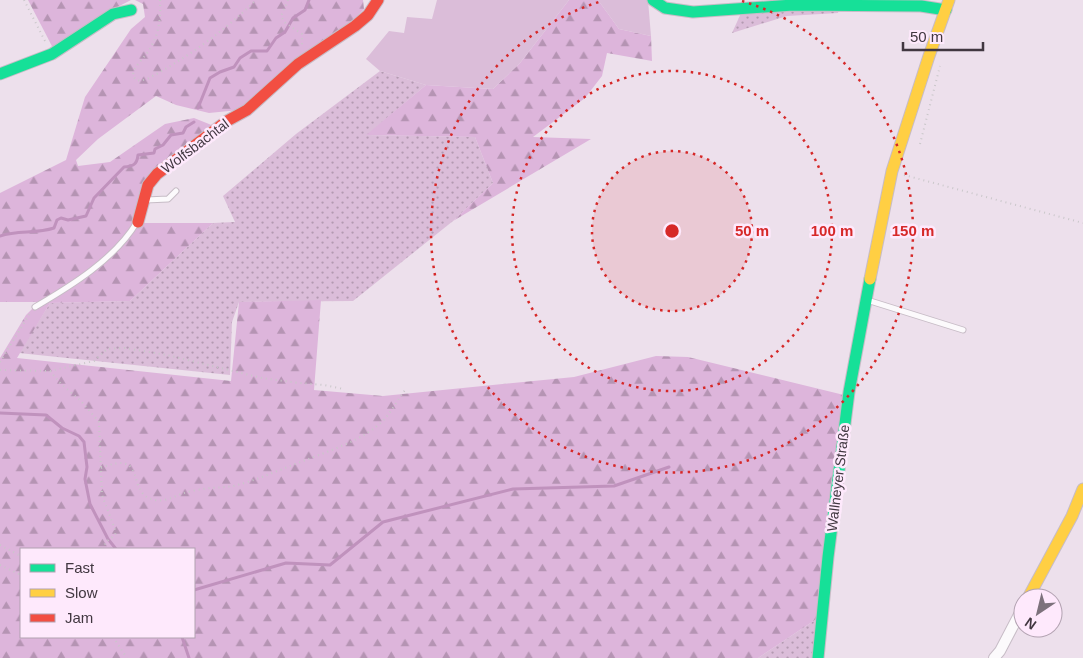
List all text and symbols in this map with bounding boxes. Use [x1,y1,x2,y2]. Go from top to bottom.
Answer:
scale bar [903,20,983,52]
text: 50 m [910,28,943,45]
street label: Wolfsbachtal [158,116,232,176]
centre of rings [663,222,681,240]
text: 50 m [735,222,769,239]
text: 100 m [811,222,853,239]
text: 150 m [892,222,934,239]
street label: Wallneyer Straße [824,423,853,532]
legend [20,548,195,638]
text: Fast [65,559,95,576]
text: Slow [65,584,98,601]
north arrow [1013,588,1063,638]
text: Jam [65,609,93,626]
text: N [1022,614,1039,633]

